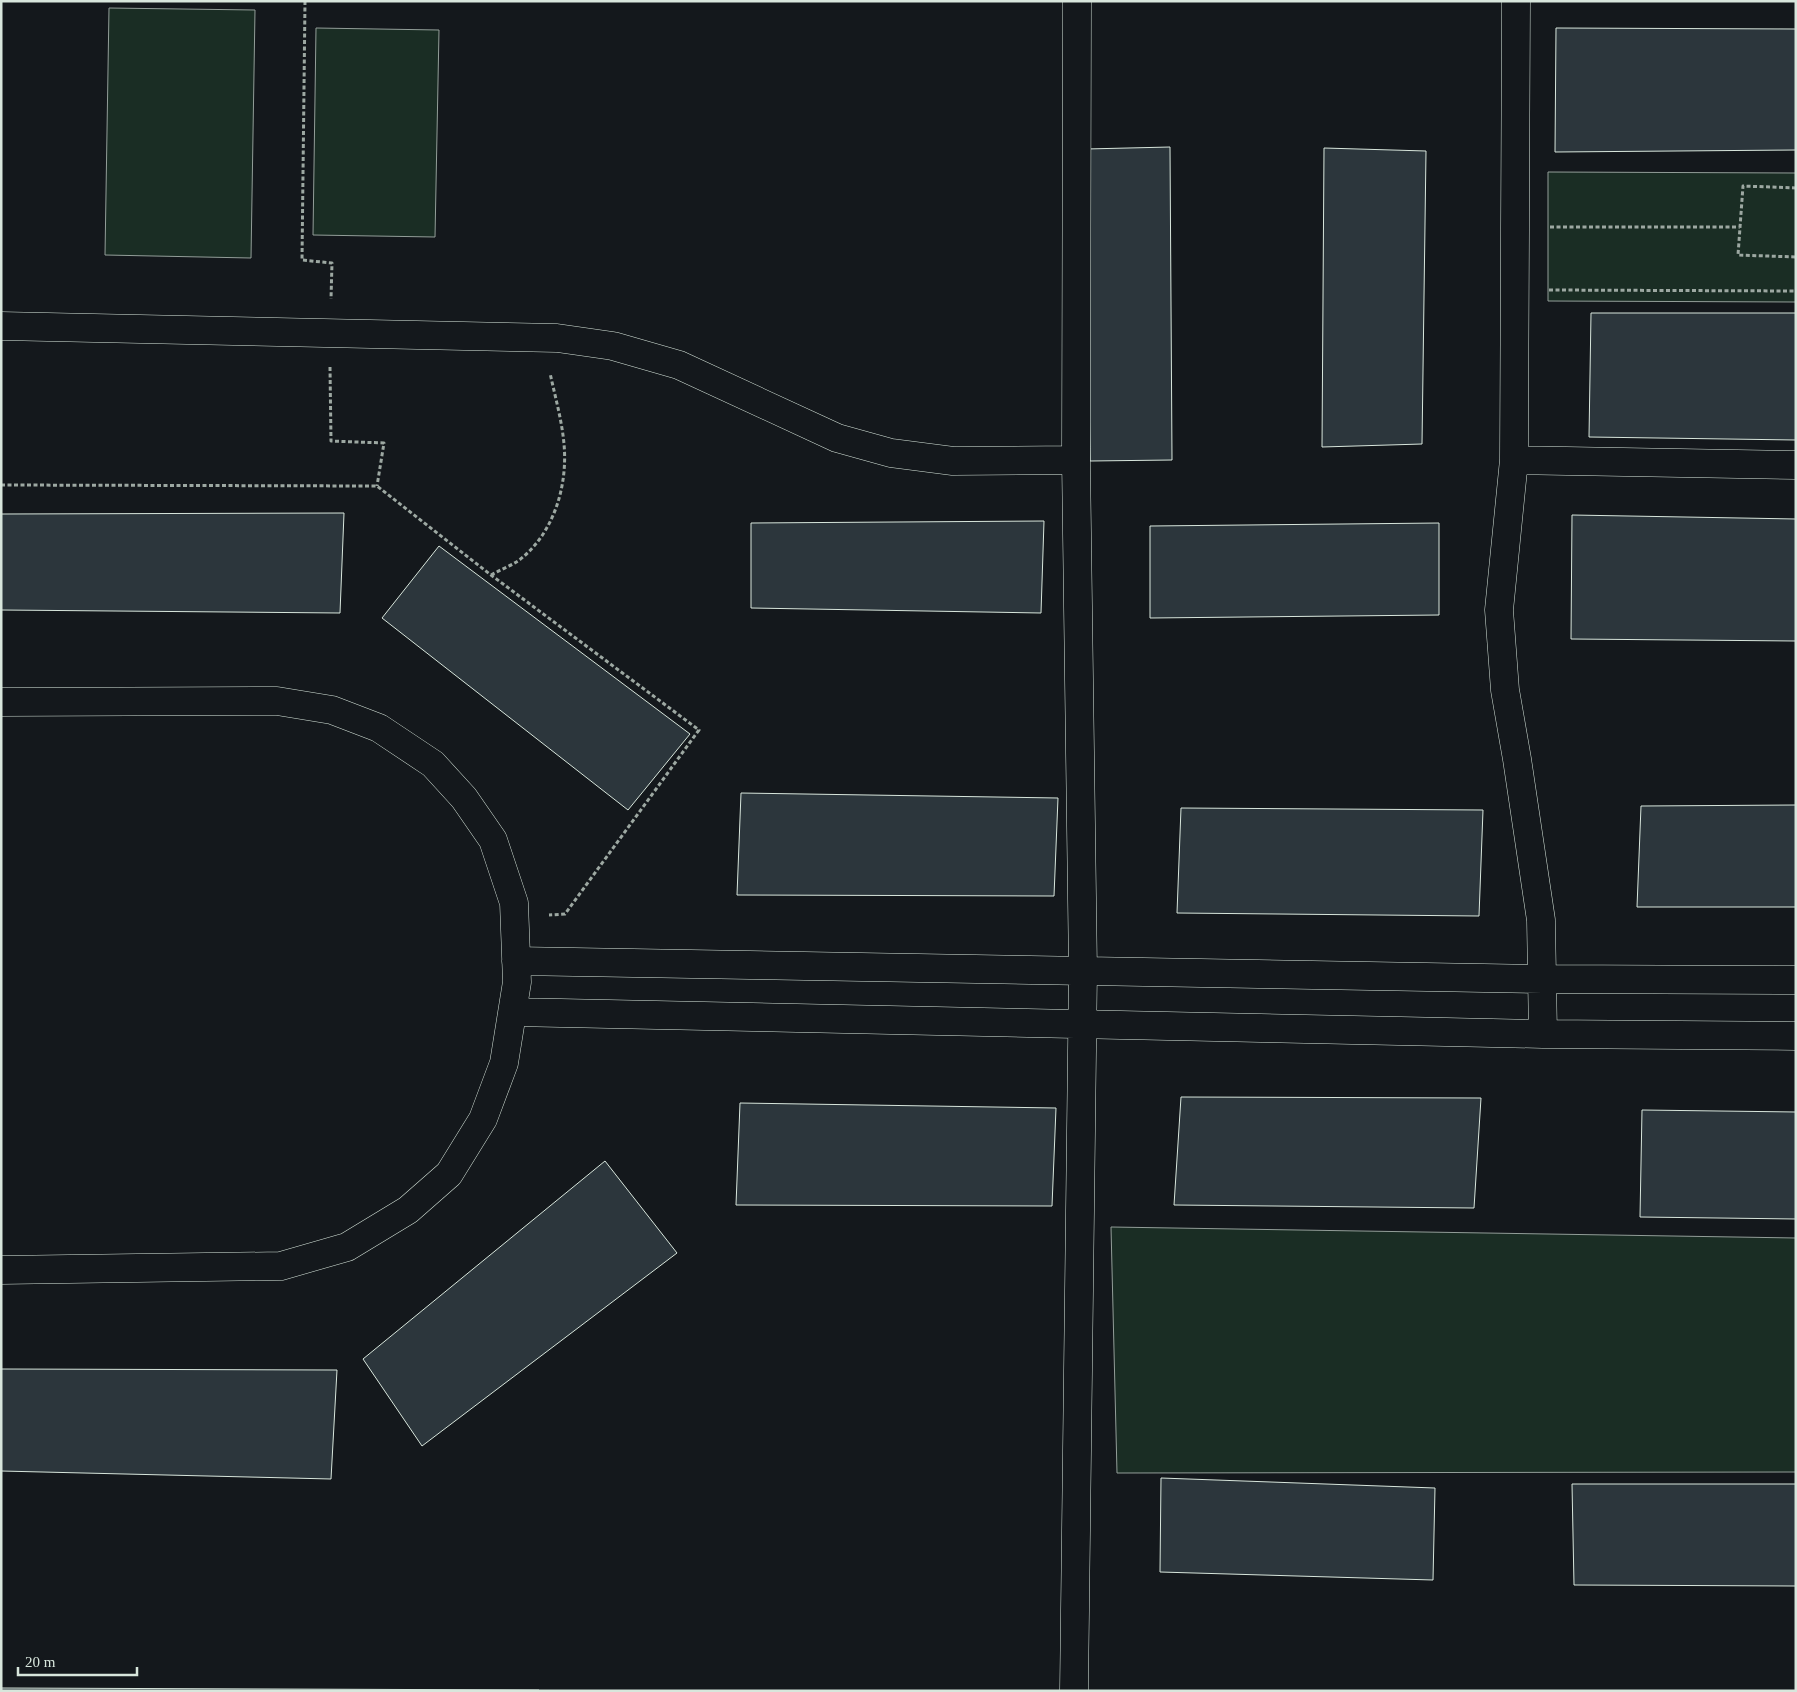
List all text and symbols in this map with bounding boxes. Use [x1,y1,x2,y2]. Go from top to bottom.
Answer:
scale bar [18,1644,136,1676]
text: 20 m [25,1654,56,1670]

